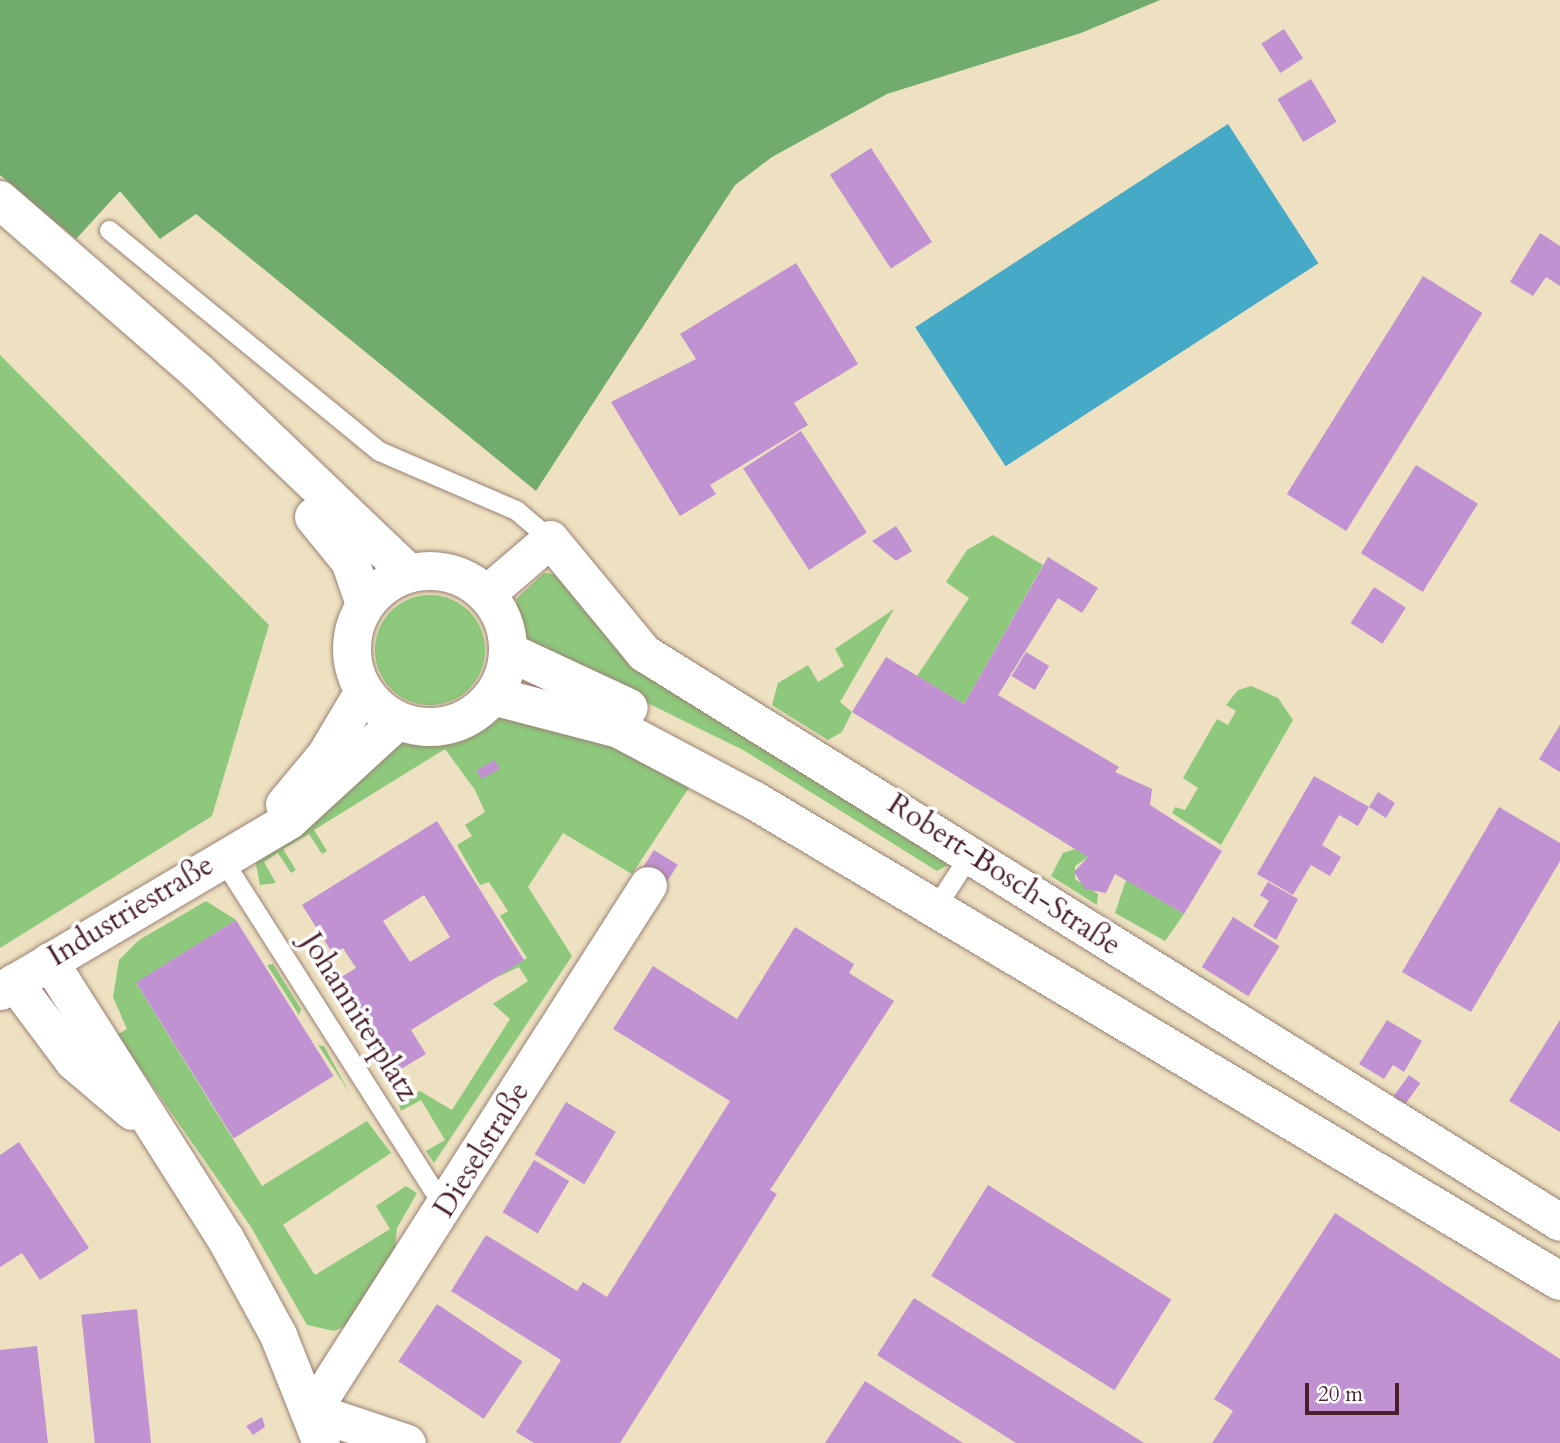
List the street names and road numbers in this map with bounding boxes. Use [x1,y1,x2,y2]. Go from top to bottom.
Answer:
street label: Robert-Bosch-Straße [881,786,1127,964]
street label: Industriestraße [42,847,220,975]
street label: Johanniterplatz [293,926,425,1108]
street label: Dieselstraße [426,1076,538,1224]

